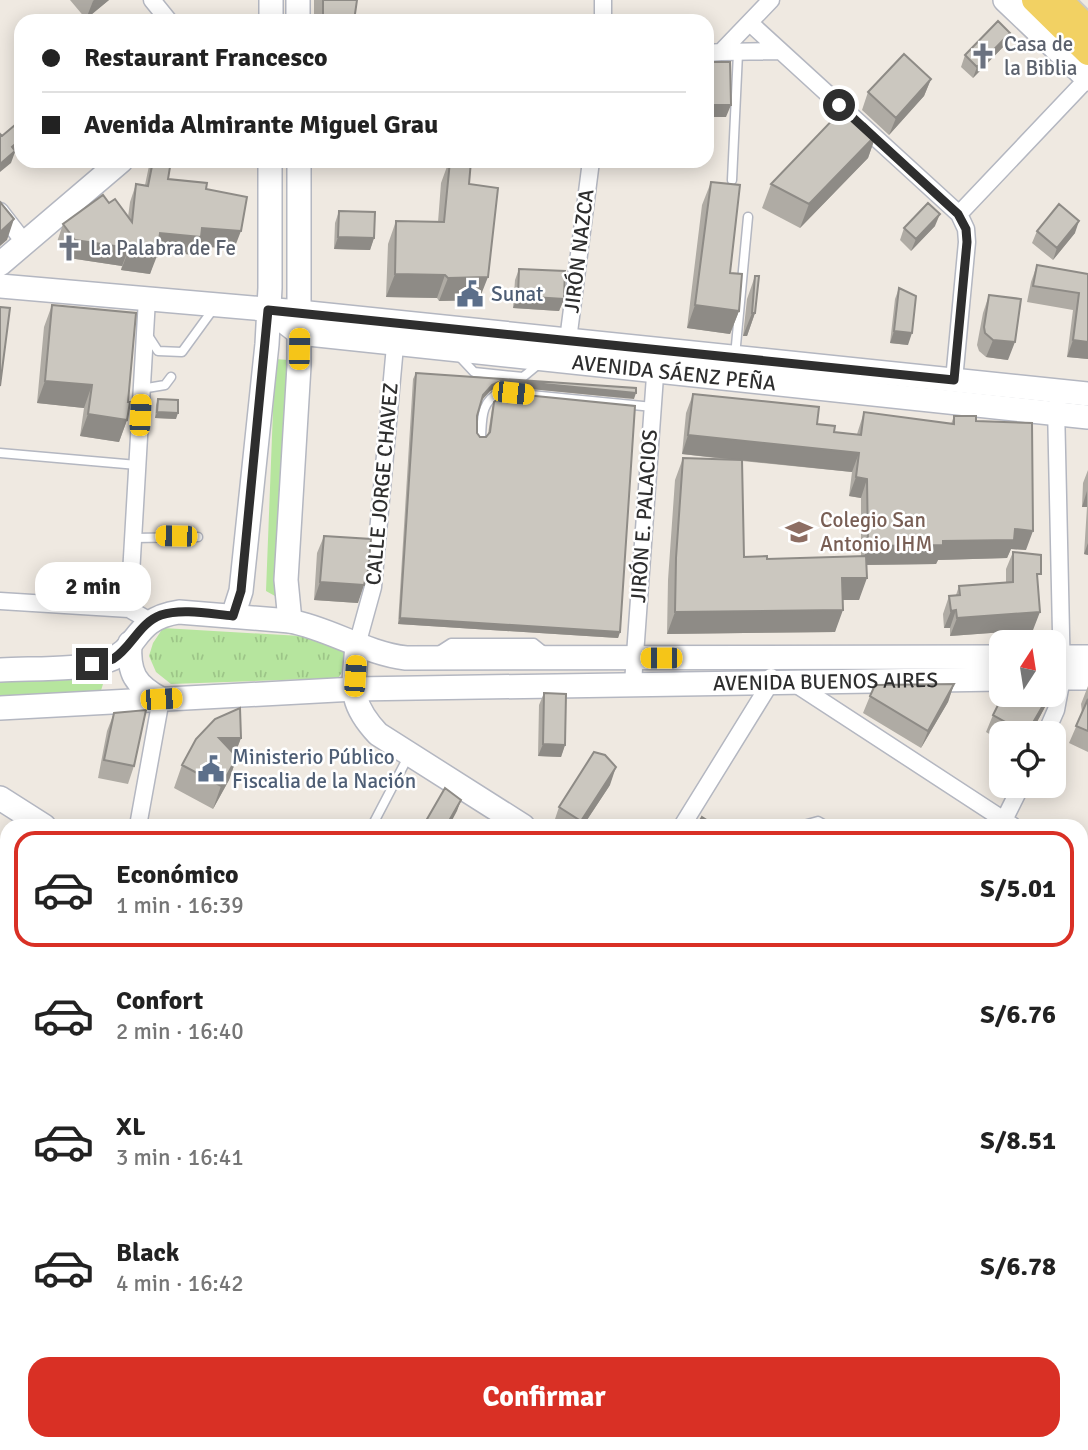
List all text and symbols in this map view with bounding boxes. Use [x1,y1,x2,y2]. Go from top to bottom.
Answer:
place label: Casa de la Biblia [1004,31,1077,81]
church icon: Casa de la Biblia [968,41,998,71]
text: Restaurant Francesco [84,42,328,74]
route start [823,89,855,121]
text: Avenida Almirante Miguel Grau [84,109,438,141]
street label: JIRÓN NAZCA [559,187,600,314]
church icon: La Palabra de Fe [54,233,84,263]
place label: La Palabra de Fe [90,235,236,261]
public building icon: Sunat [455,279,485,309]
place label: Sunat [491,281,543,307]
car [289,328,310,370]
street label: AVENIDA SÁENZ PEÑA [571,349,778,397]
car [492,380,535,406]
street label: CALLE JORGE CHAVEZ [360,382,404,586]
car [129,393,152,437]
street label: JIRÓN E. PALACIOS [625,428,663,604]
place label: Colegio San Antonio IHM [820,507,932,557]
school or university icon: Colegio San Antonio IHM [784,517,814,547]
car [155,525,198,547]
callout: 2 min [34,562,150,612]
text: 2 min [65,572,121,601]
north arrow [989,630,1066,707]
map controls [989,630,1066,798]
route end [76,648,108,680]
car [641,648,683,669]
car [344,654,367,698]
street label: AVENIDA BUENOS AIRES [713,667,938,696]
car [140,687,183,711]
button: locate [989,721,1066,798]
place label: Ministerio Público Fiscalia de la Nación [232,744,416,794]
public building icon: Ministerio Público Fiscalia de la Nación [196,754,226,784]
icon: car [32,858,95,921]
text: Económico [116,859,239,891]
text: S/5.01 [980,873,1056,905]
text: 1 min · 16:39 [116,891,244,920]
icon: car [32,984,95,1047]
text: Confort [116,985,203,1017]
text: S/6.76 [980,999,1056,1031]
text: 2 min · 16:40 [116,1017,244,1046]
icon: car [32,1110,95,1173]
text: XL [116,1111,146,1143]
text: S/8.51 [980,1125,1056,1157]
text: 3 min · 16:41 [116,1143,244,1172]
icon: car [32,1236,95,1299]
text: Black [116,1237,179,1269]
text: S/6.78 [980,1251,1056,1283]
text: 4 min · 16:42 [116,1269,244,1298]
button: Confirmar [28,1357,1060,1437]

